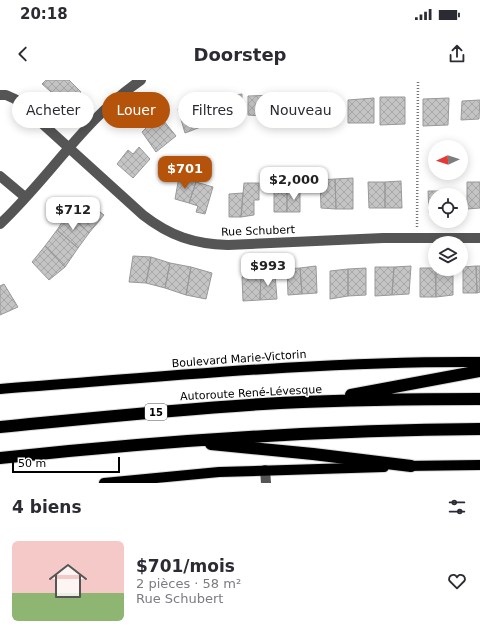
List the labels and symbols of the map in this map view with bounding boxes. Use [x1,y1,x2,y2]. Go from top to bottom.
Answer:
north arrow [428,140,468,180]
pin: $701 [161,156,209,190]
pin: $2,000 [261,167,327,201]
pin: $712 [49,197,97,231]
street label: Rue Schubert [221,223,296,239]
pin: $993 [244,253,292,287]
street label: Boulevard Marie-Victorin [171,348,307,370]
street label: Autoroute René-Lévesque [180,383,323,403]
road number: 15 [145,404,167,420]
scale bar [12,455,120,474]

